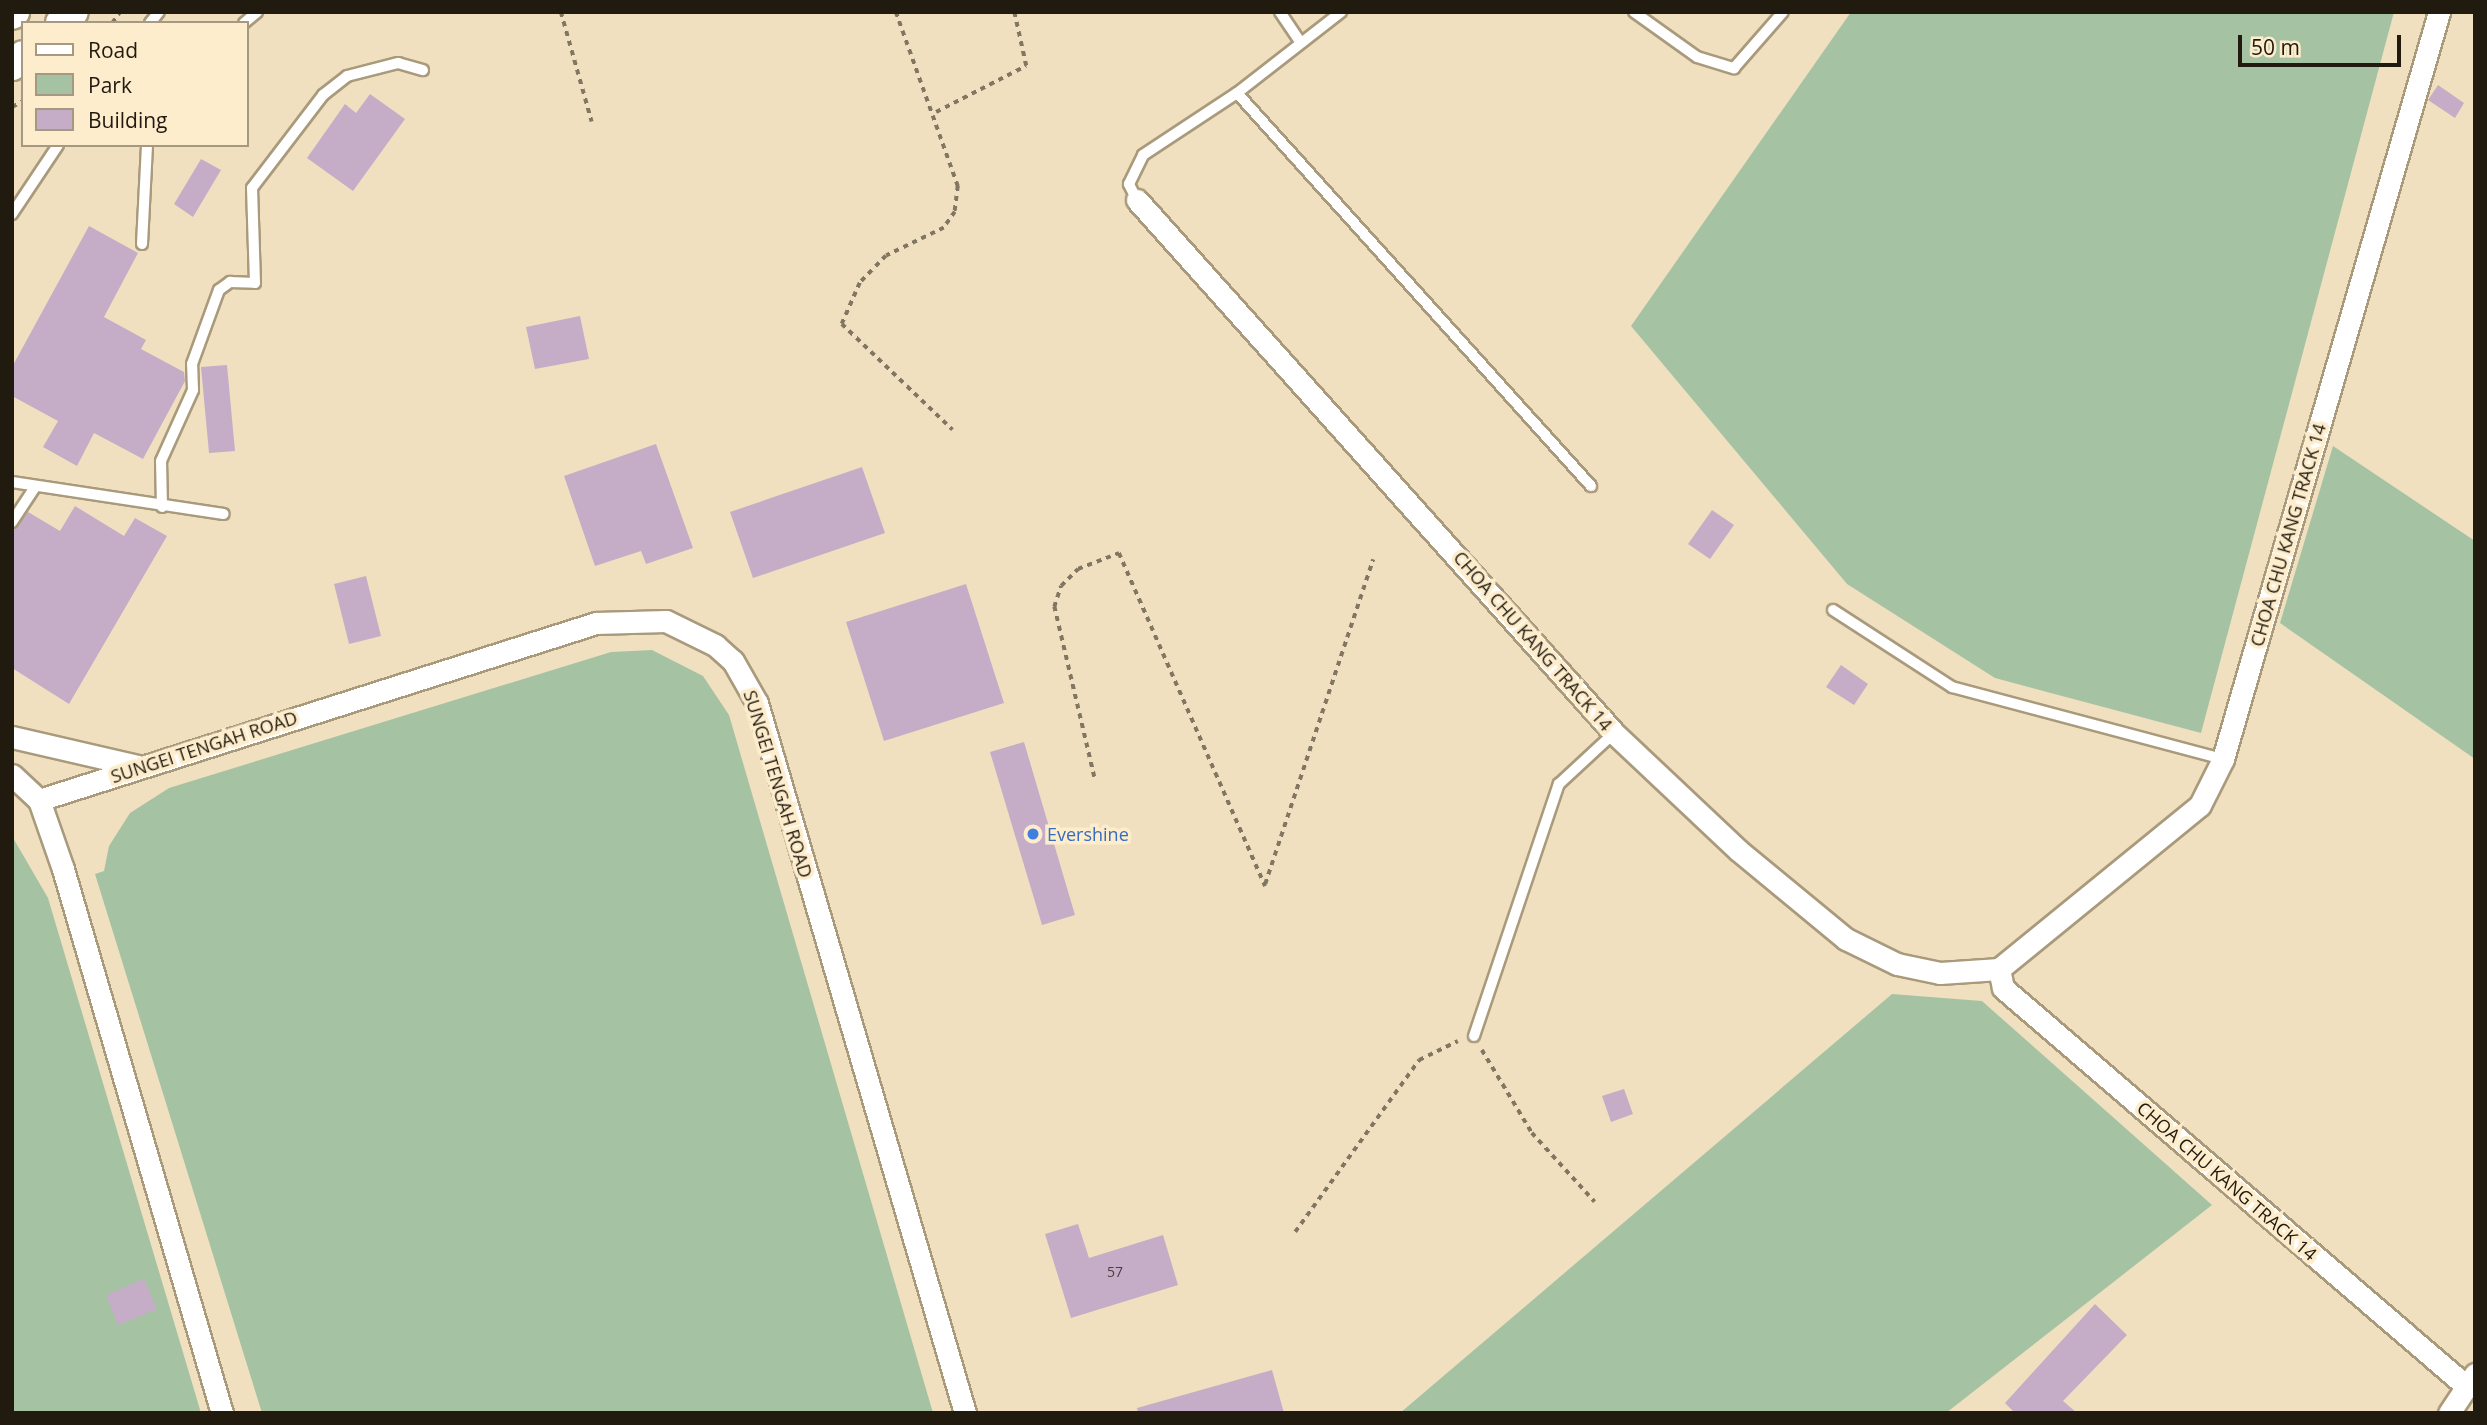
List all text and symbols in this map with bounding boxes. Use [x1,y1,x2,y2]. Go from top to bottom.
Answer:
legend [21,21,248,147]
scale bar [2242,21,2405,65]
text: 50 m [2251,33,2300,61]
text: Road [88,36,138,64]
text: Park [88,71,132,99]
text: Building [88,106,167,134]
street label: CHOA CHU KANG TRACK 14 [2246,421,2330,649]
street label: CHOA CHU KANG TRACK 14 [1449,547,1617,735]
street label: SUNGEI TENGAH ROAD [739,688,817,880]
street label: SUNGEI TENGAH ROAD [108,707,300,787]
place label: Evershine [1047,823,1129,845]
marker: Evershine [1025,826,1041,842]
street label: CHOA CHU KANG TRACK 14 [2133,1097,2321,1265]
house number: 57 [1107,1264,1123,1280]

